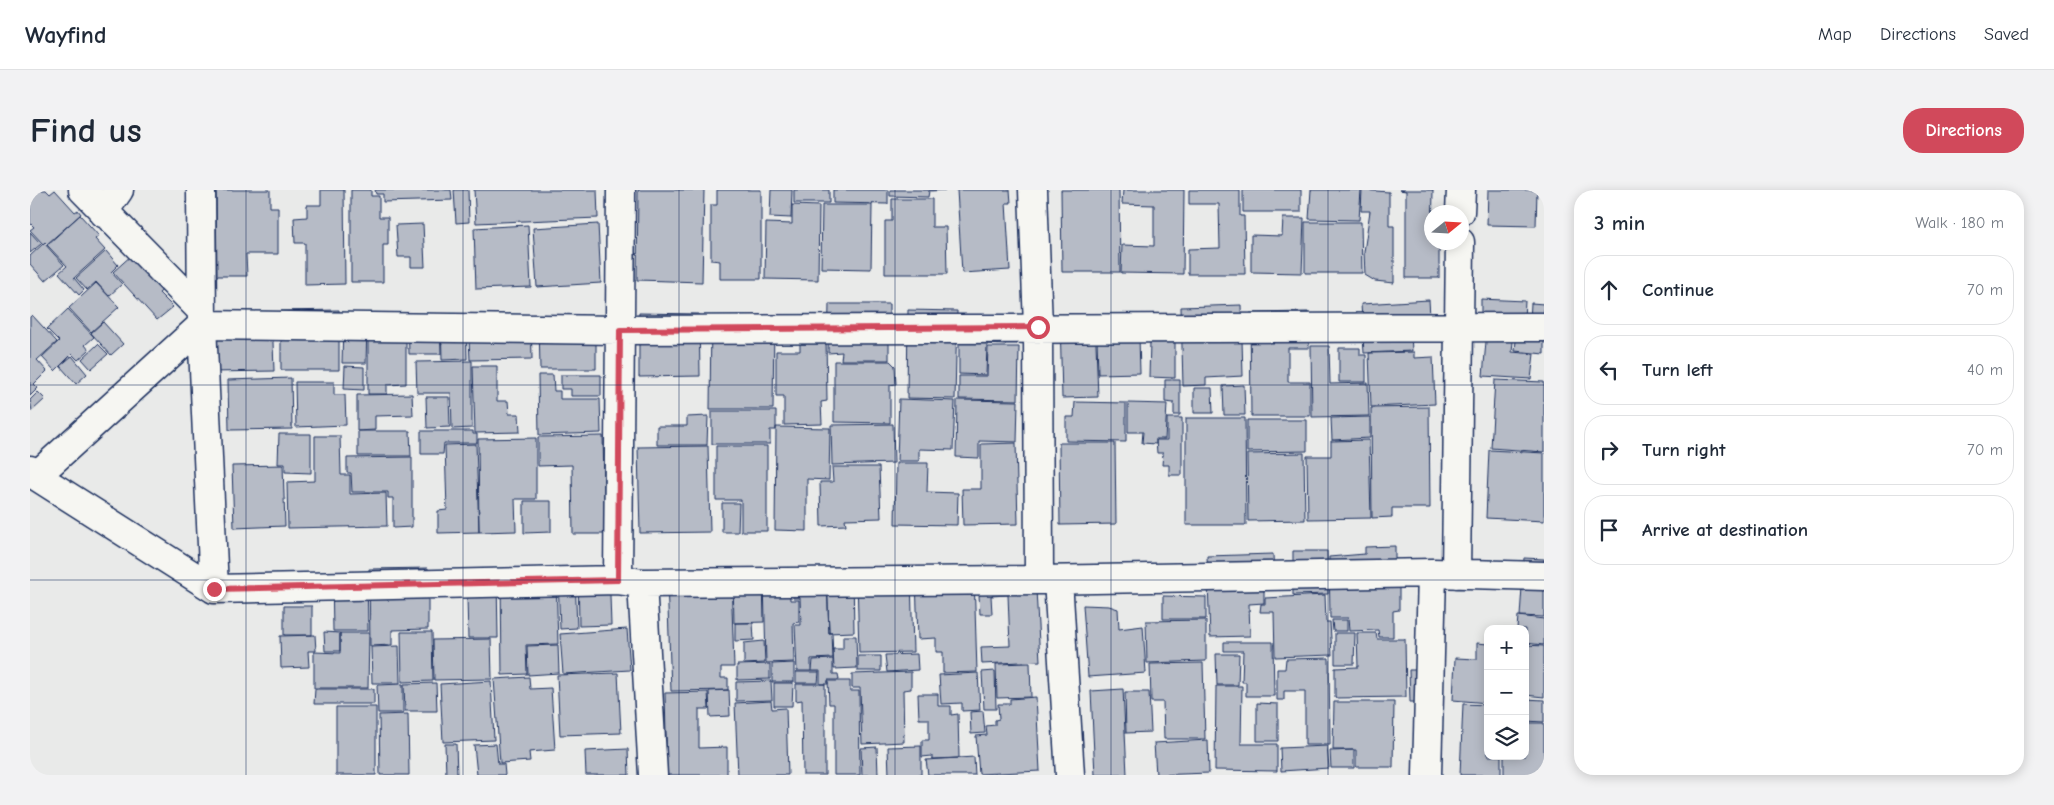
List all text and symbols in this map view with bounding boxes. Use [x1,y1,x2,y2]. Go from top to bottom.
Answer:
text: Wayfind [25,21,106,49]
text: Map [1818,24,1852,45]
text: Directions [1880,24,1956,45]
text: Saved [1984,24,2029,45]
button: Directions [1903,108,2024,153]
text: Find us [30,110,142,151]
north arrow [1424,205,1469,250]
text: 3 min [1594,211,1645,235]
text: Walk · 180 m [1915,214,2004,232]
icon: ahead [1595,276,1623,304]
text: Continue [1642,279,1714,301]
text: 70 m [1967,281,2003,299]
route start [1027,316,1050,339]
icon: left [1595,356,1623,384]
text: Turn left [1642,359,1713,381]
text: 40 m [1967,361,2003,379]
icon: right [1595,436,1623,464]
text: Turn right [1642,439,1726,461]
text: 70 m [1967,441,2003,459]
icon: arrive [1595,516,1623,544]
text: Arrive at destination [1642,519,1808,541]
route end [203,578,226,601]
map controls [1484,625,1529,760]
button: + [1484,625,1529,670]
button: − [1484,670,1529,715]
button: layers [1484,715,1529,760]

